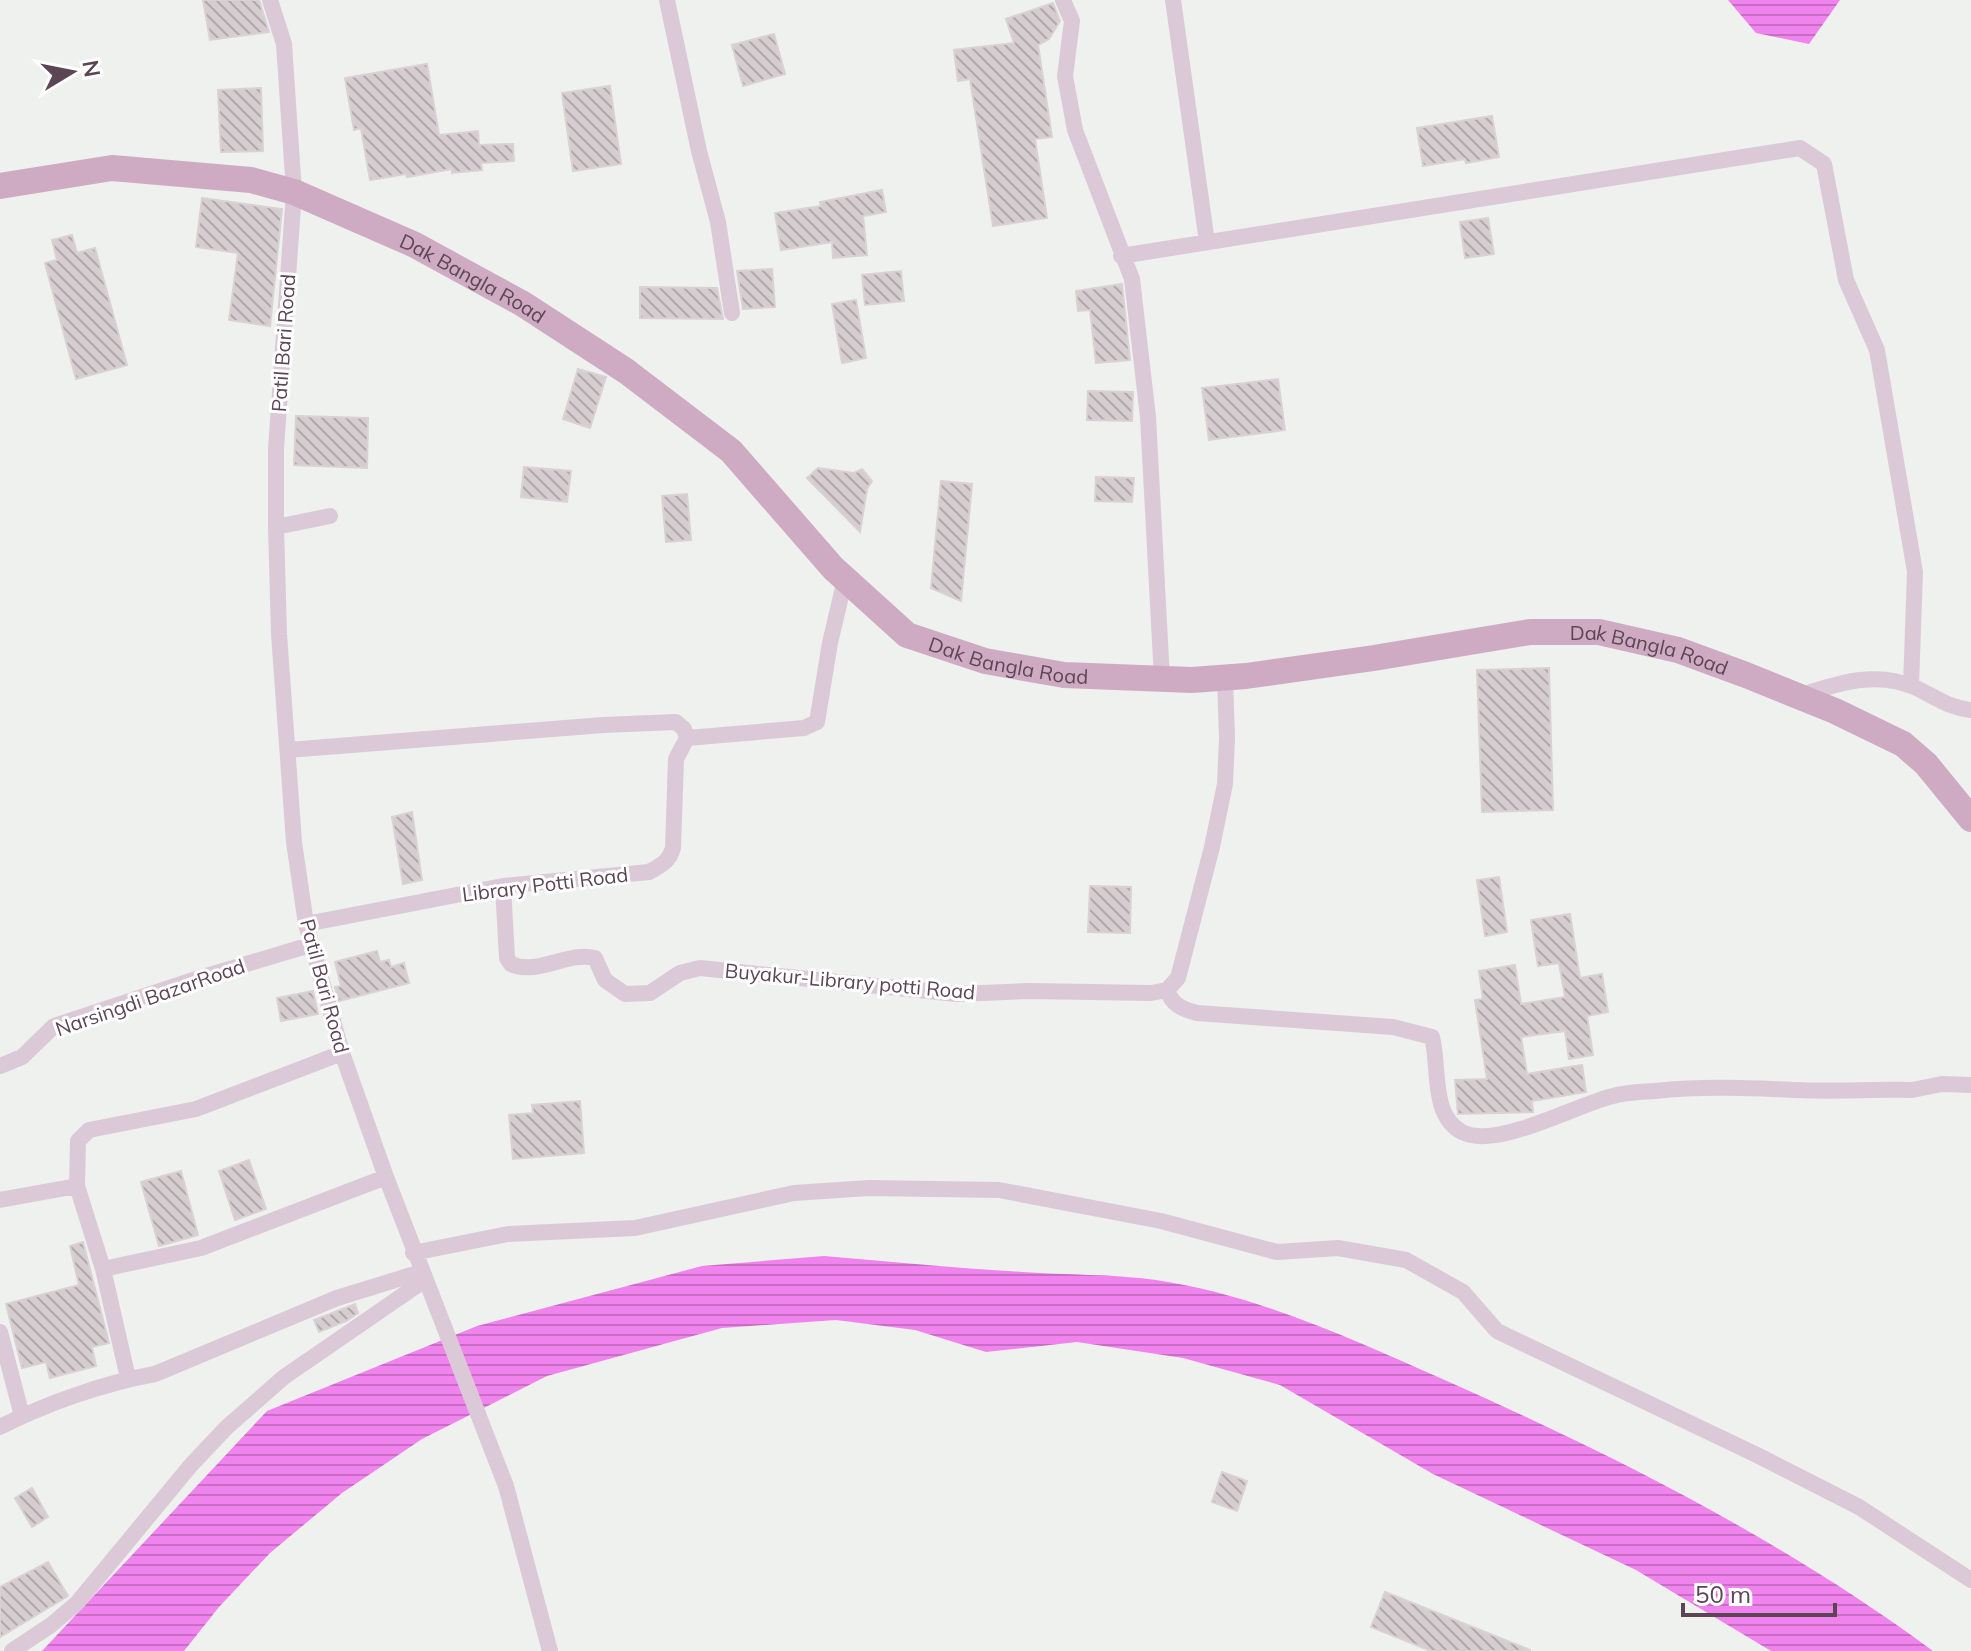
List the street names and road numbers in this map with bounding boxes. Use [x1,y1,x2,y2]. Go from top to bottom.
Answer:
street label: Dak Bangla Road [396,227,551,328]
street label: Patil Bari Road [266,273,300,413]
street label: Dak Bangla Road [1570,619,1732,680]
street label: Dak Bangla Road [926,631,1089,688]
street label: Library Potti Road [461,861,629,907]
street label: Patil Bari Road [295,916,355,1056]
street label: Narsingdi BazarRoad [52,953,248,1041]
street label: Buyakur-Library potti Road [724,958,976,1004]

